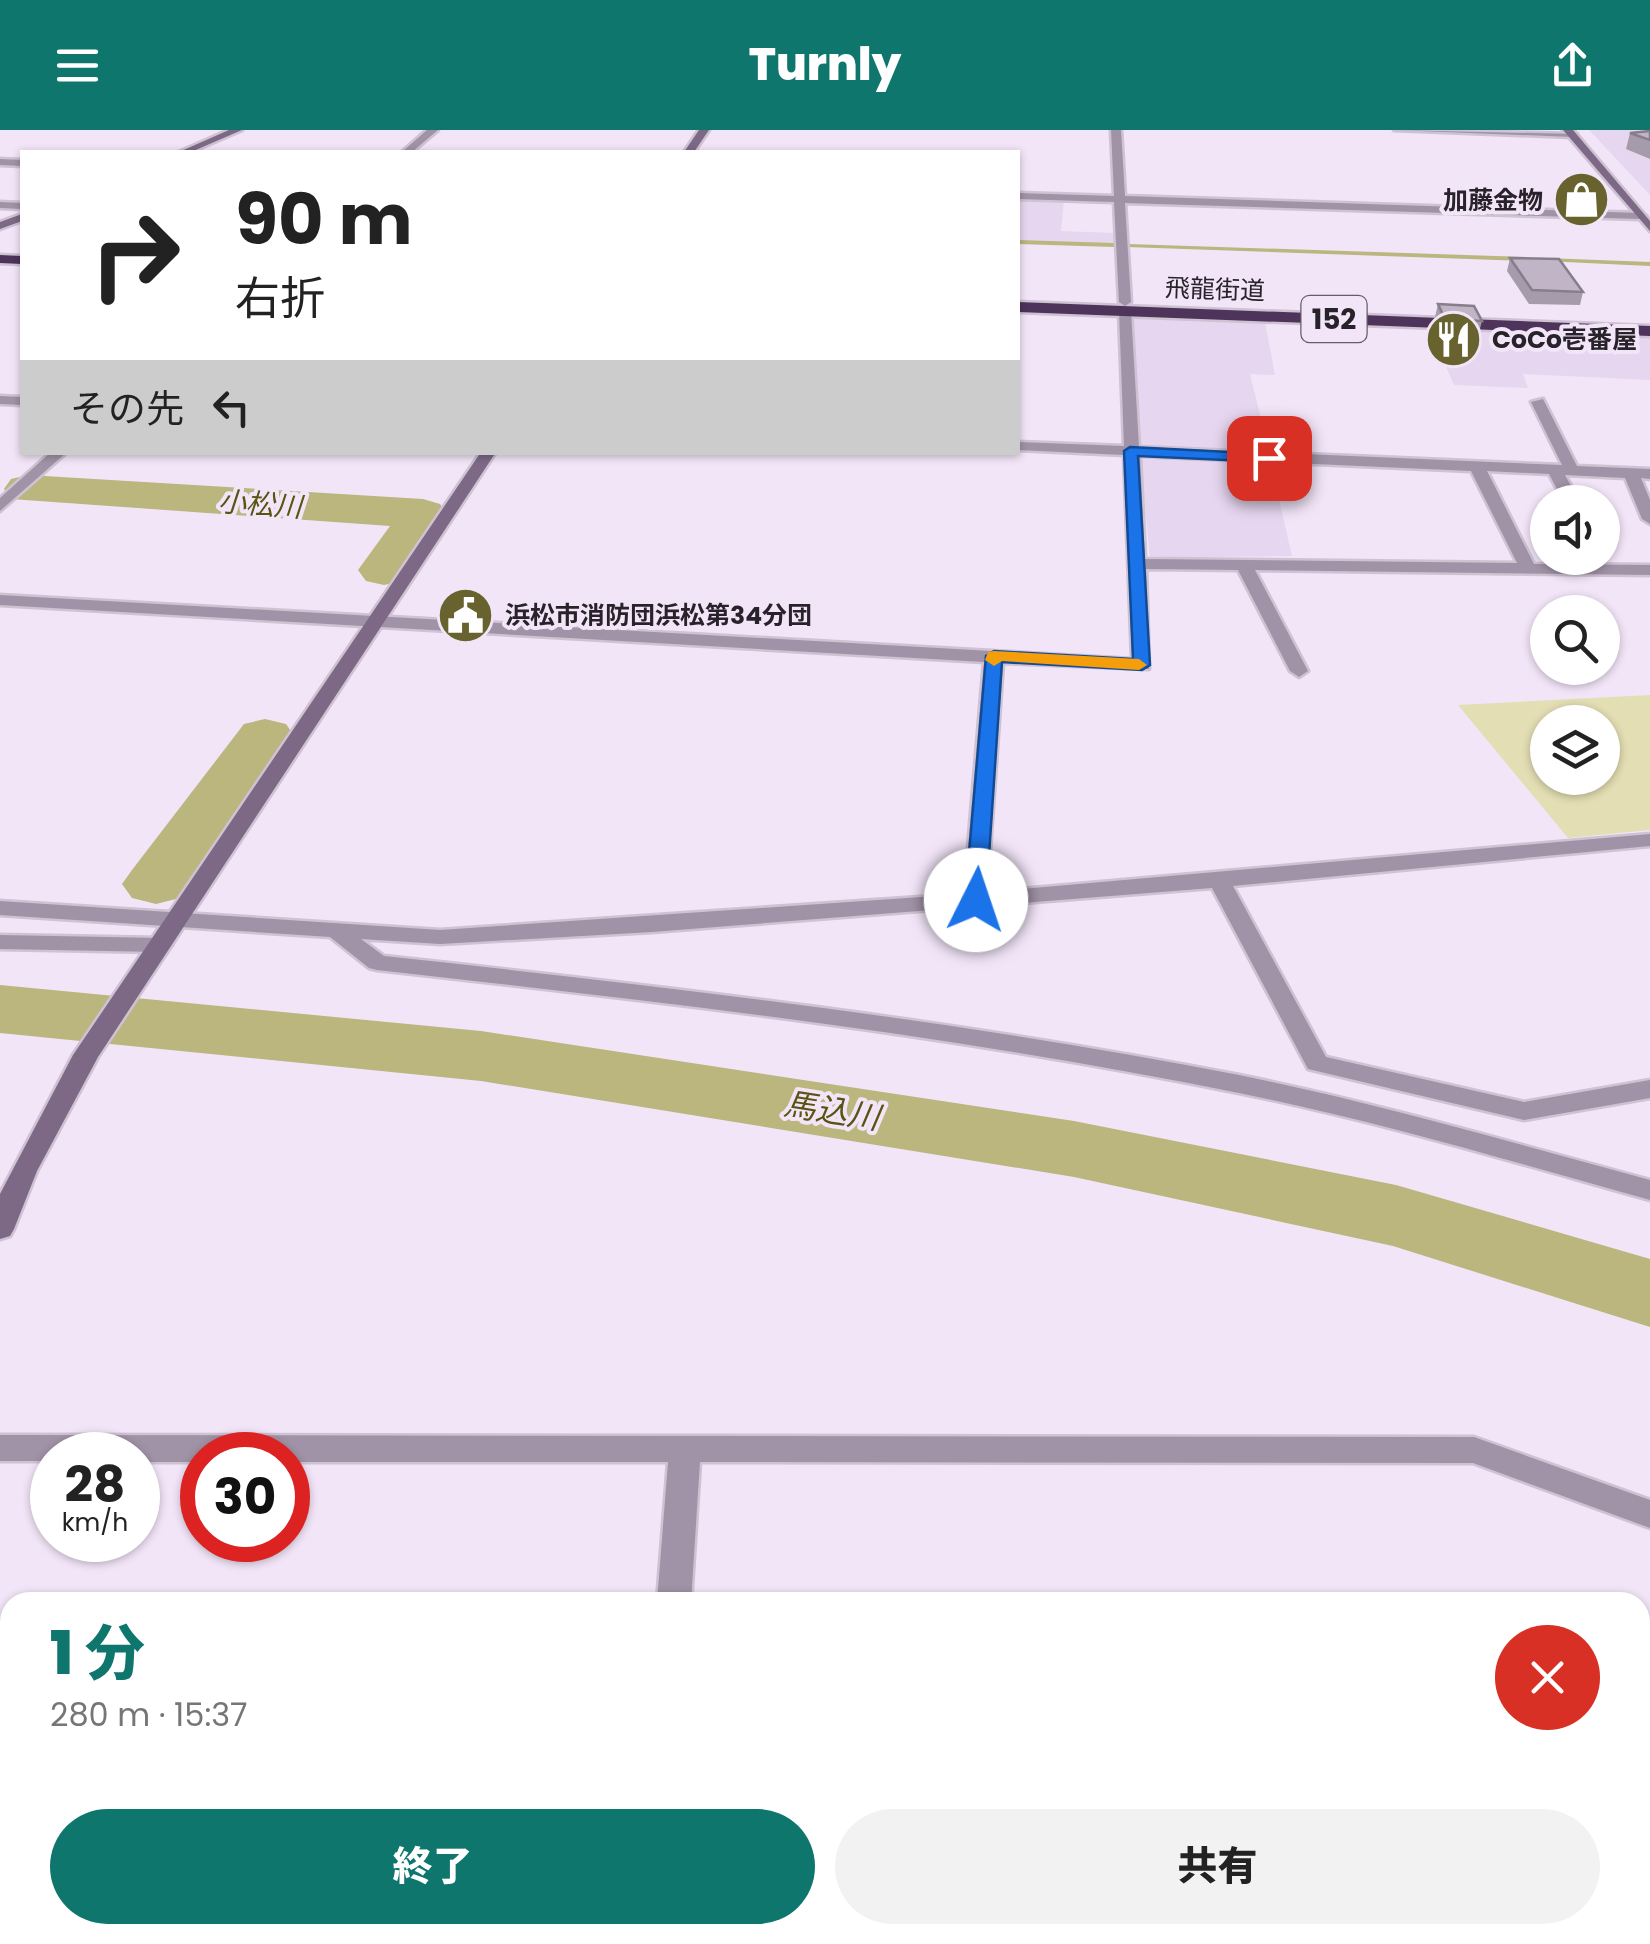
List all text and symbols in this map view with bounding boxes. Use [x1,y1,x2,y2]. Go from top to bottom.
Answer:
text: Turnly [749,33,901,96]
icon: menu [50,38,105,93]
icon: share [1545,38,1600,93]
text: 90 m [235,170,413,269]
shop icon: 加藤金物 [1552,170,1612,230]
place label: 加藤金物 [1443,183,1543,218]
icon: right [70,190,200,320]
text: 右折 [235,267,325,330]
street label: 飛龍街道 [1164,270,1266,309]
road number: 152 [1302,296,1366,342]
restaurant icon: CoCo壱番屋 [1423,309,1483,369]
place label: CoCo壱番屋 [1492,322,1637,357]
icon: left [204,380,259,435]
text: その先 [70,382,184,435]
pin [1227,416,1312,501]
icon: arrive [1242,431,1297,486]
water label: 小松川 [217,482,306,527]
map controls [1530,485,1620,795]
button: sound [1530,485,1620,575]
public building icon: 浜松市消防団浜松第34分団 [436,585,496,645]
button: search [1530,595,1620,685]
place label: 浜松市消防団浜松第34分団 [505,598,812,633]
button: layers [1530,705,1620,795]
position arrow [924,848,1028,952]
water label: 馬込川 [781,1081,886,1141]
speed limit sign: 30 [180,1432,310,1562]
text: 28 [65,1449,125,1520]
text: km/h [62,1505,128,1540]
text: 1 分 [50,1611,145,1695]
button: close [1495,1625,1600,1730]
text: 280 m · 15:37 [50,1692,248,1737]
button: 終了 [50,1809,815,1924]
button: 共有 [835,1809,1600,1924]

